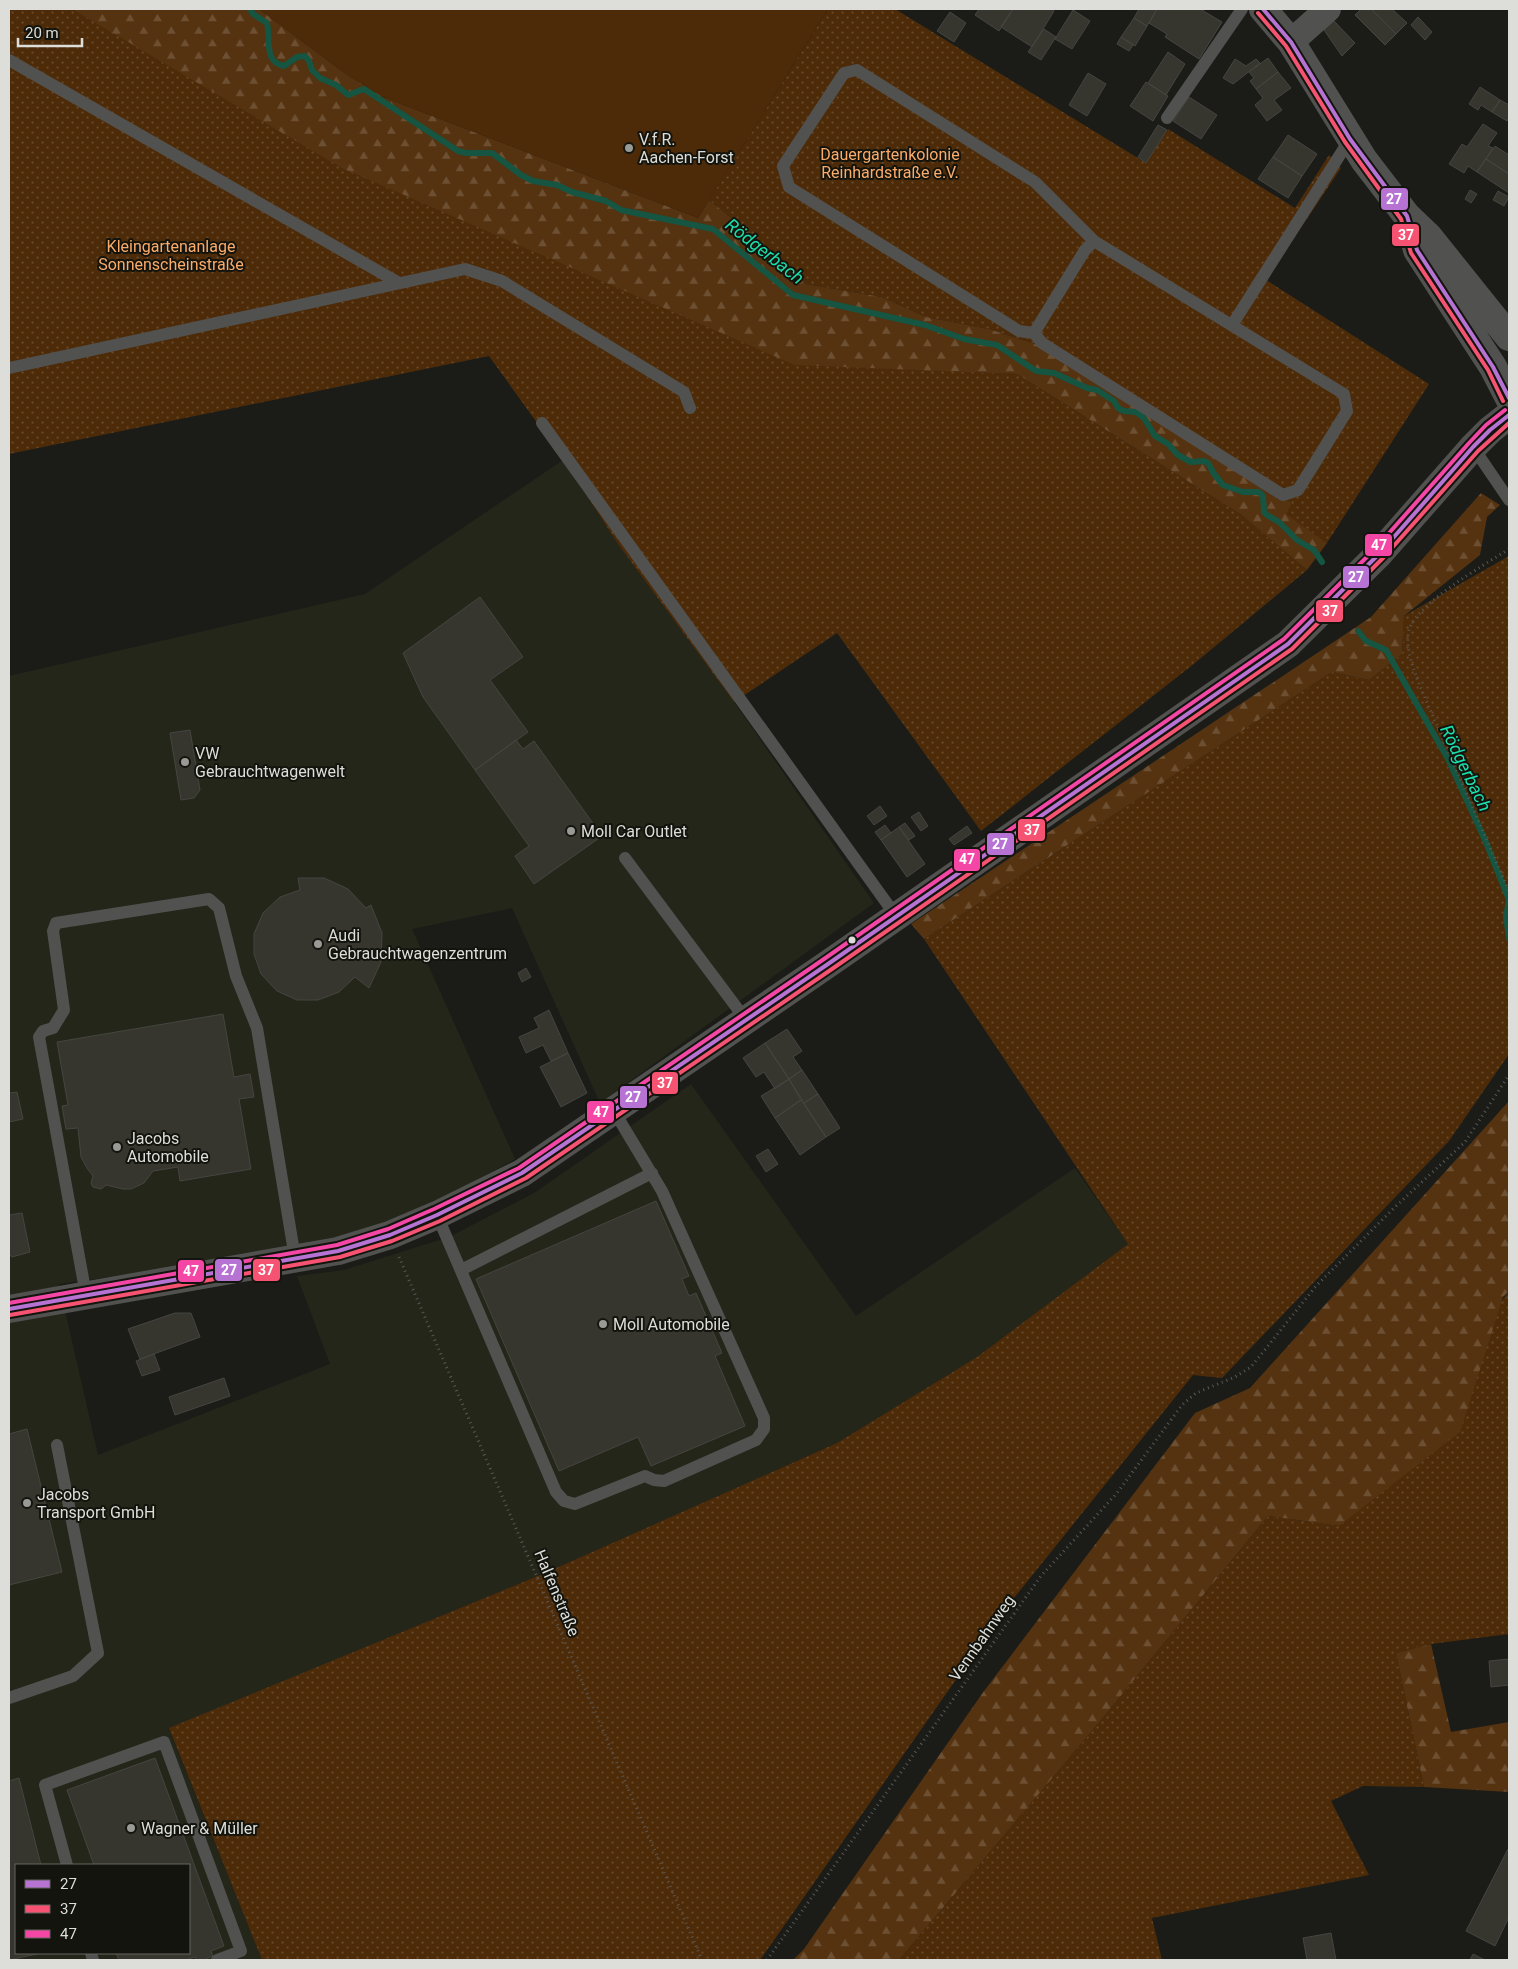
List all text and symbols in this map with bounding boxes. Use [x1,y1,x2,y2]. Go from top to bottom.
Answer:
scale bar [18,15,81,47]
text: 20 m [25,24,59,42]
place label: V.f.R. Aachen-Forst [639,130,734,167]
marker: V.f.R. Aachen-Forst [623,142,635,154]
park label: Dauergartenkolonie Reinhardstraße e.V. [820,145,960,182]
line badge: 27 [1380,187,1409,211]
text: 27 [1386,191,1402,207]
water label: Rödgerbach [722,214,808,288]
line badge: 37 [1391,223,1420,247]
text: 37 [1398,227,1414,243]
park label: Kleingartenanlage Sonnenscheinstraße [98,237,244,274]
line badge: 47 [1364,533,1393,557]
text: 47 [1371,537,1387,553]
line badge: 27 [1342,565,1370,589]
text: 27 [1348,569,1364,585]
line badge: 37 [1315,599,1344,623]
text: 37 [1322,603,1338,619]
water label: Rödgerbach [1436,721,1496,815]
place label: VW Gebrauchtwagenwelt [195,744,345,781]
marker: VW Gebrauchtwagenwelt [179,756,191,768]
line badge: 37 [1017,818,1046,842]
place label: Moll Car Outlet [581,822,687,841]
text: 37 [1024,822,1040,838]
marker: Moll Car Outlet [565,825,577,837]
line badge: 27 [986,832,1015,856]
text: 27 [992,836,1008,852]
line badge: 47 [953,848,981,872]
text: 47 [959,851,975,867]
place label: Audi Gebrauchtwagenzentrum [328,926,507,963]
unlabelled marker [847,935,857,945]
marker: Audi Gebrauchtwagenzentrum [312,938,324,950]
line badge: 37 [651,1071,679,1095]
text: 37 [657,1075,673,1091]
line badge: 27 [619,1085,648,1109]
text: 27 [625,1089,641,1105]
line badge: 47 [586,1100,615,1124]
text: 47 [593,1104,609,1120]
place label: Jacobs Automobile [127,1129,209,1166]
marker: Jacobs Automobile [111,1141,123,1153]
line badge: 27 [214,1258,243,1282]
line badge: 37 [252,1258,281,1282]
line badge: 47 [177,1259,205,1283]
text: 27 [221,1262,237,1278]
text: 37 [258,1262,274,1278]
text: 47 [183,1263,199,1279]
place label: Moll Automobile [613,1315,730,1334]
marker: Moll Automobile [597,1318,609,1330]
place label: Jacobs Transport GmbH [37,1485,155,1522]
marker: Jacobs Transport GmbH [21,1497,33,1509]
street label: Halfenstraße [530,1547,584,1639]
street label: Vennbahnweg [945,1591,1019,1685]
place label: Wagner & Müller [141,1819,258,1838]
marker: Wagner & Müller [125,1822,137,1834]
legend [15,1864,190,1954]
text: 27 [60,1875,77,1893]
text: 37 [60,1900,77,1918]
text: 47 [60,1925,77,1943]

